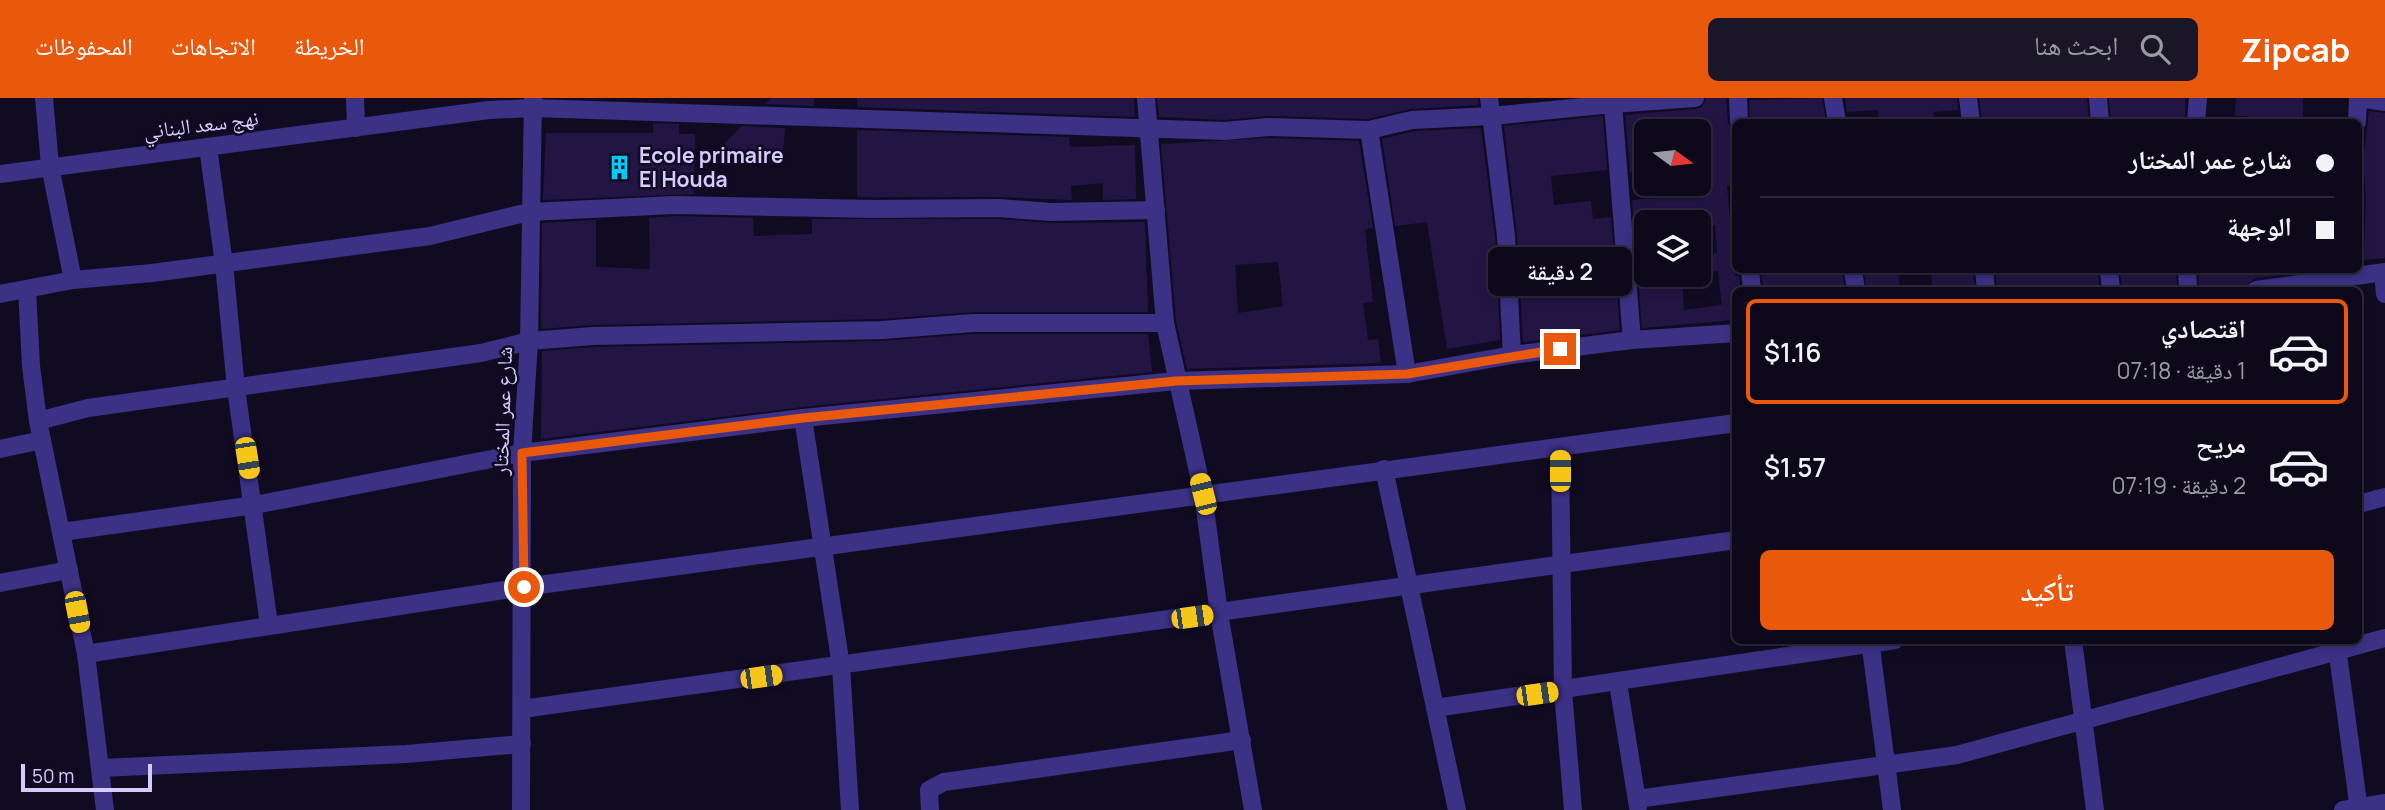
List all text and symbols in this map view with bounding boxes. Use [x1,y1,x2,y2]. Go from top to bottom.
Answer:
search box [1708,18,2198,81]
text: ابحث هنا [2034,27,2118,63]
text: Zipcab [2240,27,2350,72]
text: المحفوظات [35,29,133,62]
text: الاتجاهات [171,29,256,62]
text: الخريطة [294,29,365,62]
icon: search [2136,30,2174,68]
street label: نهج سعد البناني [142,103,260,148]
north arrow [1634,119,1712,196]
map controls [1634,119,1711,287]
place label: Ecole primaire El Houda [639,141,784,193]
text: شارع عمر المختار [2128,141,2292,177]
building icon: Ecole primaire El Houda [605,154,633,182]
text: الوجهة [2227,208,2292,244]
button: layers [1634,210,1711,287]
callout: 2 دقيقة [1488,247,1632,296]
text: 2 دقيقة [1527,255,1593,287]
text: اقتصادي [2161,310,2246,346]
icon: car [2267,320,2330,383]
route end [1544,333,1576,365]
text: $1.16 [1764,334,1821,370]
street label: شارع عمر المختار [486,346,518,477]
text: 1 دقيقة · 07:18 [2116,354,2246,386]
text: مريح [2196,425,2246,461]
icon: car [2267,435,2330,498]
car [234,436,261,480]
text: $1.57 [1764,449,1826,485]
car [1550,450,1571,492]
text: 2 دقيقة · 07:19 [2111,469,2246,501]
car [1188,471,1219,517]
button: تأكيد [1760,550,2334,630]
route start [508,571,540,603]
car [63,589,92,635]
car [1170,604,1215,630]
car [739,664,784,690]
car [1515,681,1560,707]
scale bar [21,761,152,793]
text: 50 m [32,763,74,789]

